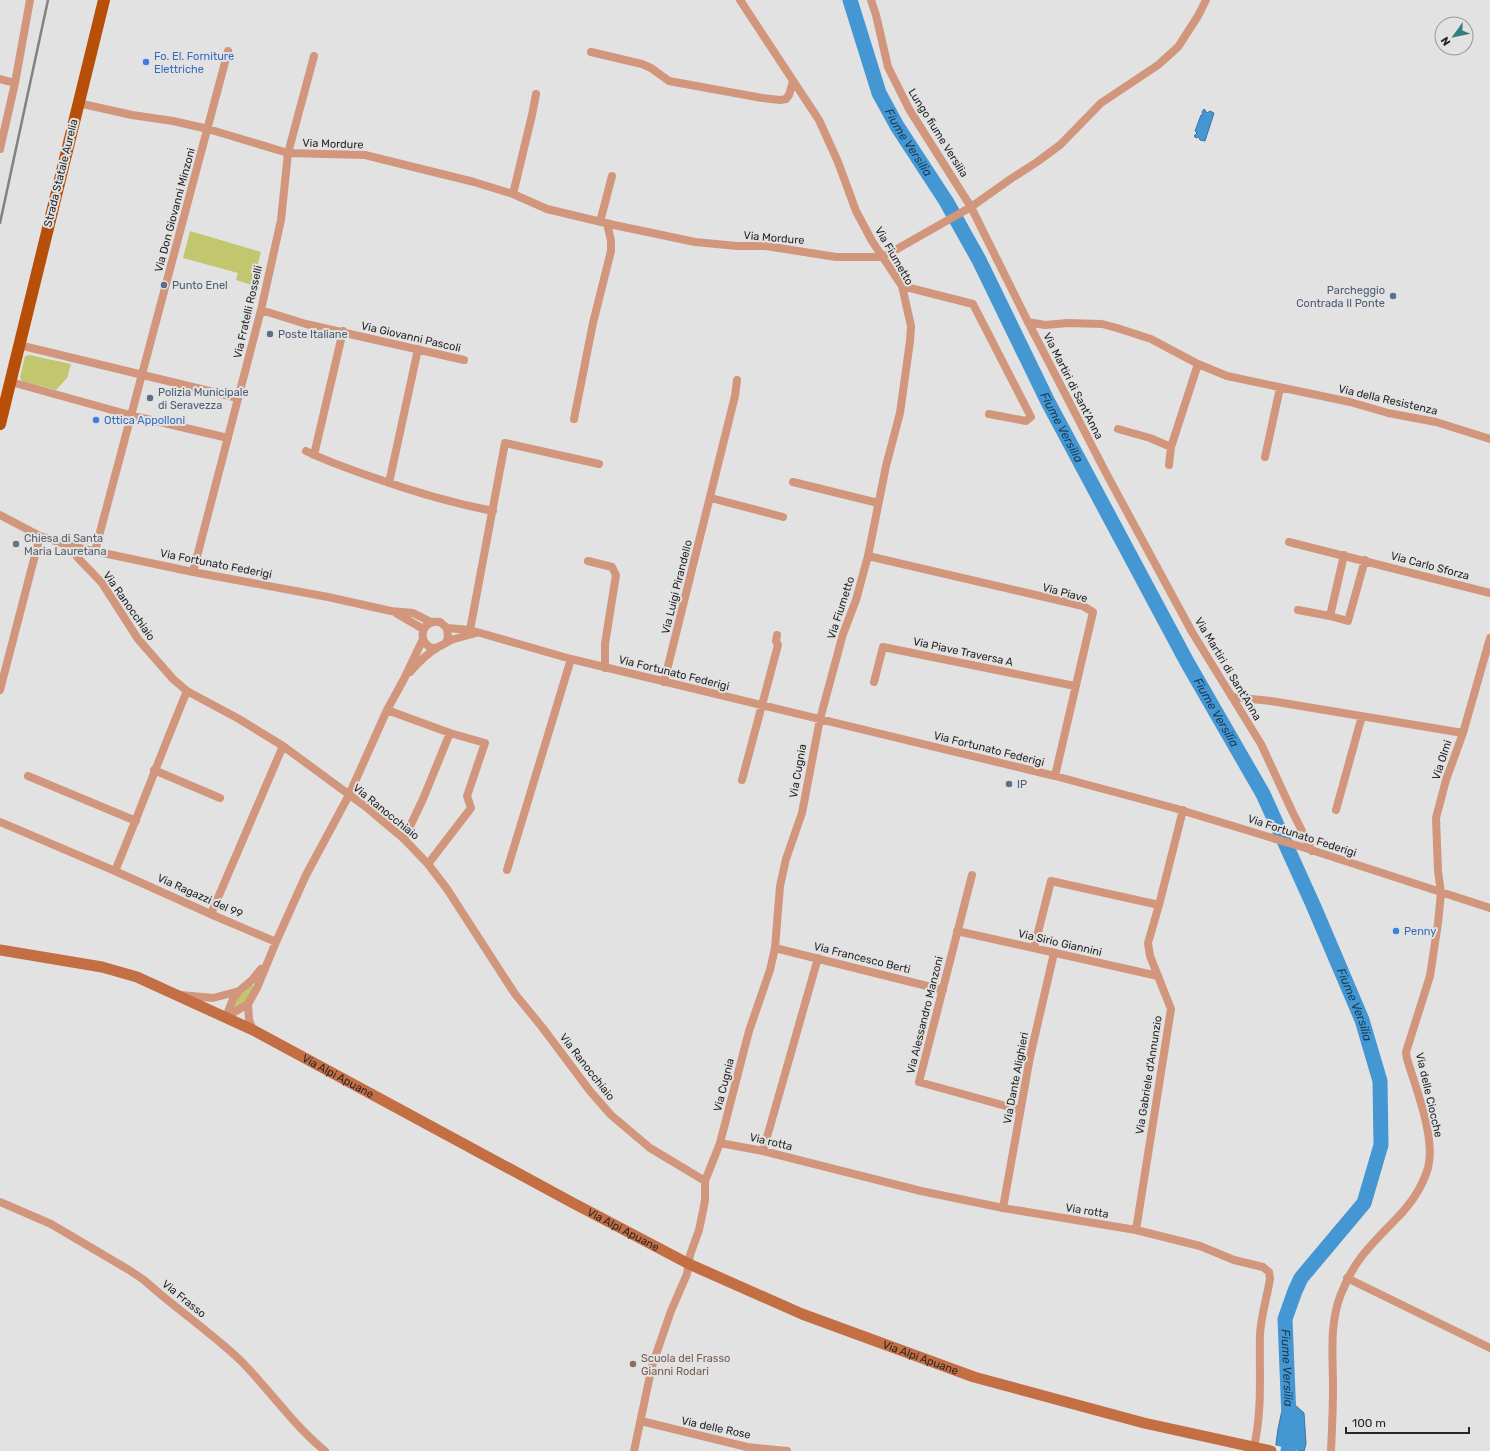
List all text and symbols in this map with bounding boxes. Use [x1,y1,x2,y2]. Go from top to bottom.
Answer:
north arrow [1434,16,1474,56]
text: N [1438,34,1454,48]
place label: Fo. El. Forniture Elettriche [154,50,234,76]
marker: Fo. El. Forniture Elettriche [141,57,151,67]
street label: Lungo fiume Versilia [905,86,971,180]
water label: Fiume Versilia [882,106,935,179]
street label: Strada Statale Aurelia [41,118,81,228]
street label: Via Mordure [302,136,364,152]
street label: Via Don Giovanni Minzoni [152,147,198,273]
street label: Via Fiumetto [872,225,916,287]
street label: Via Mordure [743,229,805,247]
street label: Via Fratelli Rosselli [231,264,265,360]
place label: Punto Enel [172,279,228,292]
marker: Punto Enel [159,280,169,290]
place label: Parcheggio Contrada Il Ponte [1296,284,1385,310]
marker: Parcheggio Contrada Il Ponte [1388,291,1398,301]
street label: Via Giovanni Pascoli [360,319,462,355]
place label: Poste Italiane [278,328,348,341]
marker: Poste Italiane [265,329,275,339]
street label: Via Martiri di Sant'Anna [1040,330,1106,442]
street label: Via della Resistenza [1337,382,1439,418]
place label: Polizia Municipale di Seravezza [158,386,249,412]
water label: Fiume Versilia [1037,390,1086,465]
marker: Polizia Municipale di Seravezza [145,393,155,403]
place label: Ottica Appolloni [104,414,185,427]
marker: Ottica Appolloni [91,415,101,425]
place label: Chiesa di Santa Maria Lauretana [24,532,107,558]
street label: Via Luigi Pirandello [659,538,695,636]
marker: Chiesa di Santa Maria Lauretana [11,539,21,549]
street label: Via Fortunato Federigi [159,547,273,581]
street label: Via Carlo Sforza [1389,549,1471,583]
street label: Via Ranocchiaio [100,569,158,643]
street label: Via Fiumetto [825,575,857,641]
street label: Via Piave [1041,581,1089,605]
street label: Via Martiri di Sant'Anna [1192,615,1264,723]
street label: Via Piave Traversa A [912,635,1015,669]
street label: Via Fortunato Federigi [617,653,731,693]
water label: Fiume Versilia [1191,675,1241,750]
street label: Via Fortunato Federigi [932,729,1046,769]
street label: Via Olmi [1429,738,1455,782]
street label: Via Cugnia [787,743,809,799]
place label: IP [1017,778,1027,791]
marker: IP [1004,779,1014,789]
street label: Via Ranocchiaio [350,781,422,843]
street label: Via Fortunato Federigi [1246,812,1358,860]
street label: Via Ragazzi del 99 [155,871,245,921]
place label: Penny [1404,925,1436,938]
marker: Penny [1391,926,1401,936]
street label: Via Sirio Giannini [1017,927,1103,959]
street label: Via Francesco Berti [812,940,912,976]
street label: Via Alessandro Manzoni [904,955,946,1075]
water label: Fiume Versilia [1334,966,1375,1043]
street label: Via Gabriele d'Annunzio [1133,1015,1165,1135]
street label: Via Ranocchiaio [557,1031,617,1103]
street label: Via Dante Alighieri [1001,1031,1031,1125]
street label: Via Alpi Apuane [300,1051,376,1101]
street label: Via delle Ciocche [1413,1051,1445,1139]
street label: Via Cugnia [711,1057,737,1113]
street label: Via rotta [748,1131,794,1153]
street label: Via rotta [1064,1201,1110,1221]
street label: Via Alpi Apuane [585,1205,662,1254]
street label: Via Frasso [159,1277,209,1321]
water label: Fiume Versilia [1278,1329,1296,1407]
street label: Via Alpi Apuane [881,1338,960,1377]
place label: Scuola del Frasso Gianni Rodari [641,1352,730,1378]
marker: Scuola del Frasso Gianni Rodari [628,1359,638,1369]
scale bar [1346,1409,1469,1435]
street label: Via delle Rose [680,1414,752,1442]
text: 100 m [1352,1416,1386,1430]

